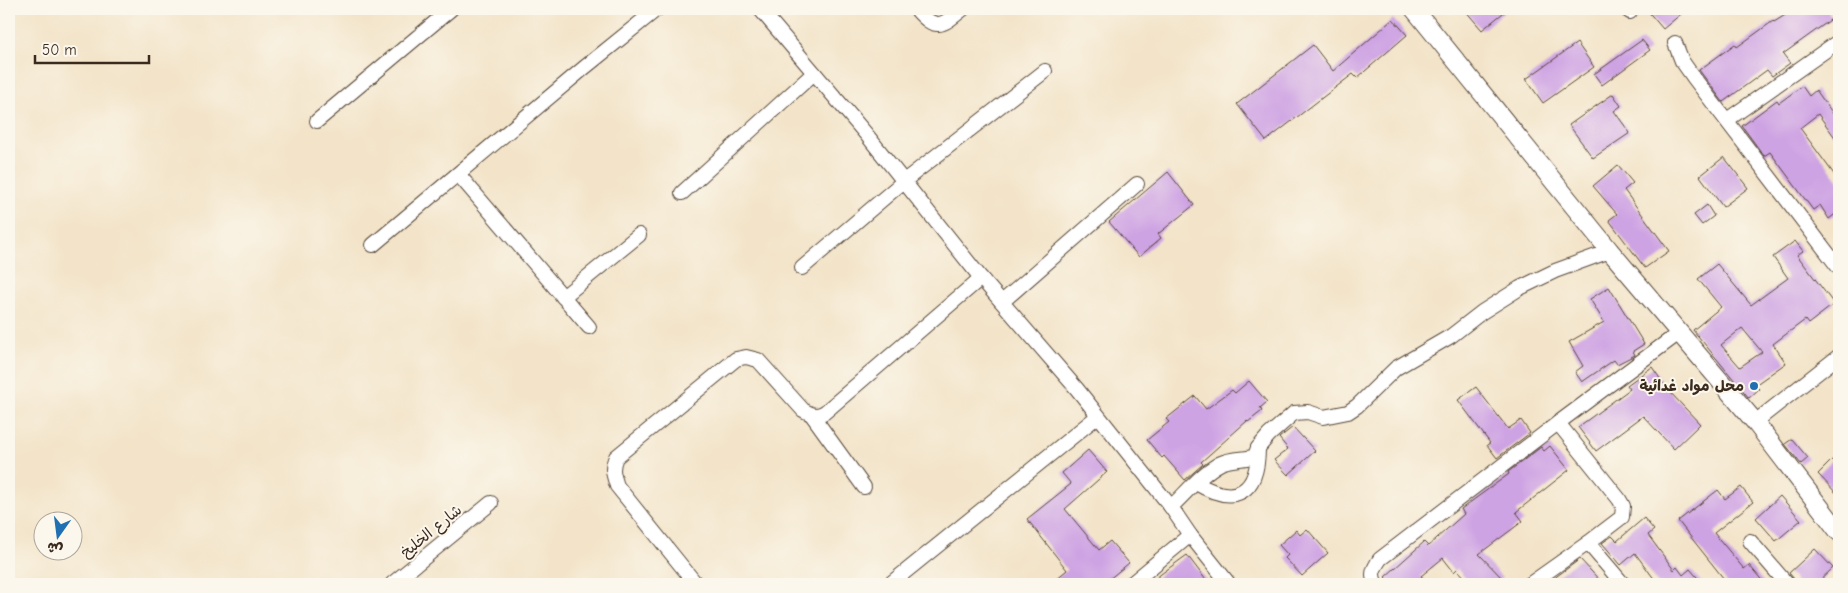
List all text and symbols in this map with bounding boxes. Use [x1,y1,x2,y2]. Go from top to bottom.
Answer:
scale bar [35,32,149,64]
text: 50 m [42,41,77,59]
place label: محل مواد غدائية [1639,377,1744,396]
marker: محل مواد غدائية [1748,380,1760,392]
street label: شارع الخليخ [397,501,466,562]
north arrow [32,510,82,560]
text: ش [45,538,65,558]

